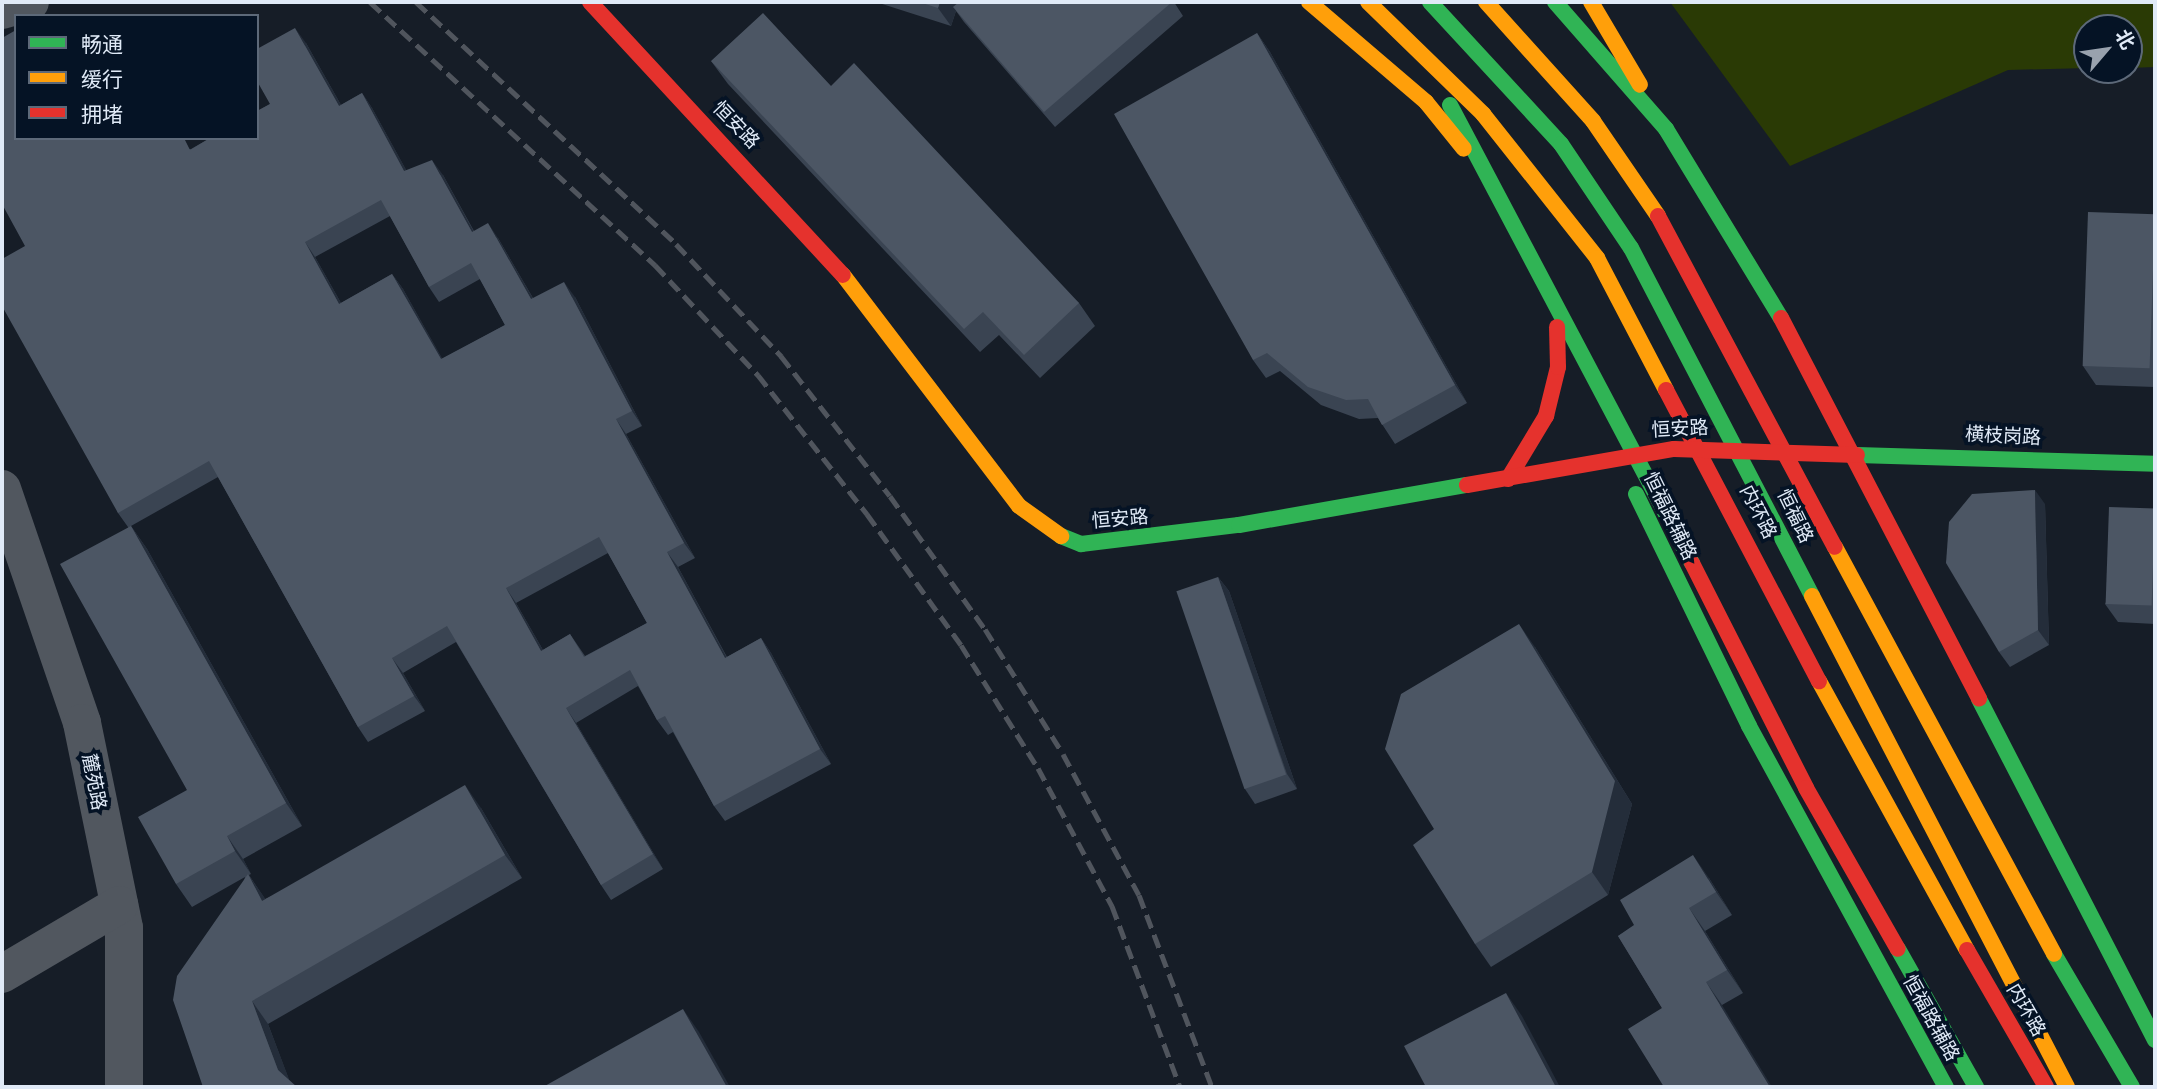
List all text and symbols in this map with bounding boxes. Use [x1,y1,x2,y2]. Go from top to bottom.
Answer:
legend [14,14,259,140]
north arrow [2073,14,2143,84]
text: 北 [2110,26,2140,53]
text: 畅通 [81,32,123,58]
text: 缓行 [81,67,123,93]
street label: 恒安路 [708,97,764,153]
text: 拥堵 [81,102,123,128]
street label: 恒安路 [1651,416,1709,442]
street label: 横枝岗路 [1964,423,2042,449]
street label: 恒福路辅路 [1639,468,1701,564]
street label: 内环路 [1735,481,1781,543]
street label: 恒福路 [1772,485,1818,547]
street label: 恒安路 [1091,505,1149,533]
street label: 麓苑路 [77,752,111,812]
street label: 恒福路辅路 [1898,971,1964,1065]
street label: 内环路 [2002,980,2050,1040]

